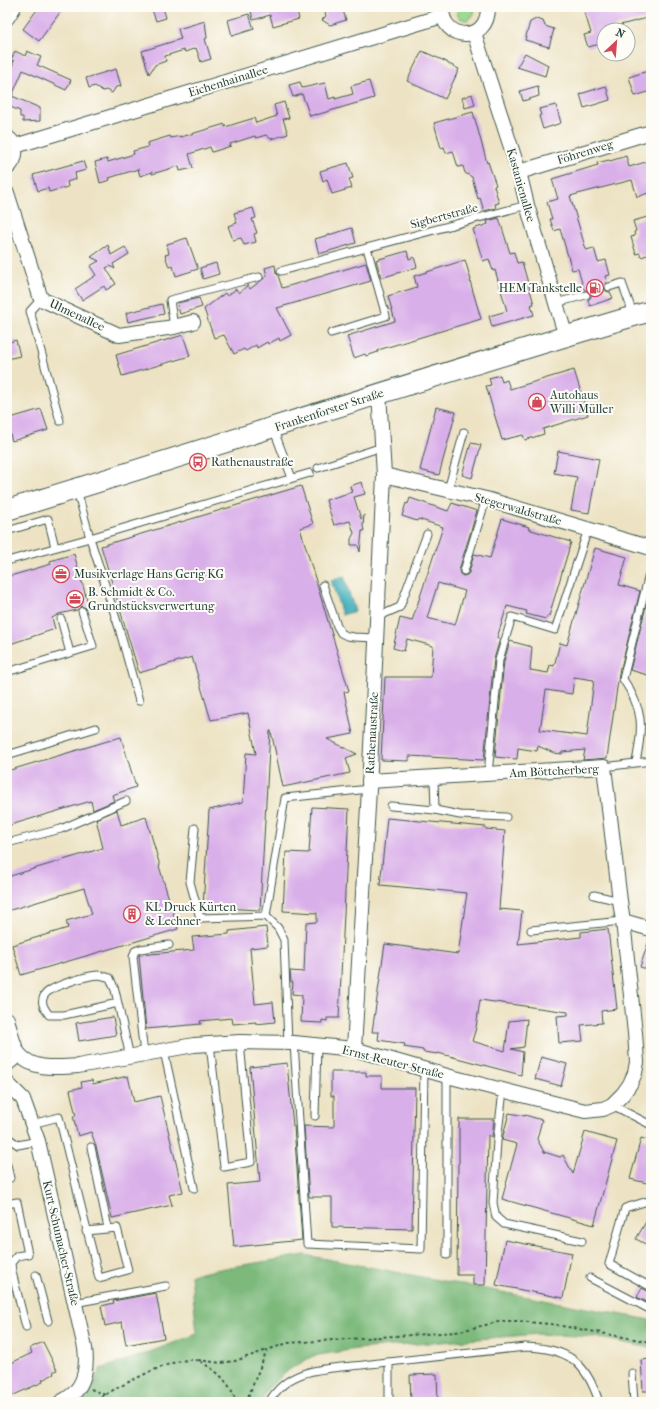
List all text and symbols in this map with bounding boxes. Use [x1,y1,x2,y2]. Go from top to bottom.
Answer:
north arrow [596,22,636,62]
text: N [614,26,627,41]
street label: Eichenhainallee [187,62,269,100]
street label: Föhrenweg [555,137,615,167]
street label: Kastanienallee [504,147,538,224]
street label: Sigbertstraße [409,200,479,232]
fuel station icon: HEM Tankstelle [585,278,605,298]
place label: HEM Tankstelle [499,281,582,295]
street label: Ulmenallee [47,296,107,334]
street label: Frankenforster Straße [273,386,385,434]
place label: Autohaus Willi Müller [549,388,614,416]
shop icon: Autohaus Willi Müller [527,392,547,412]
bus stop icon: Rathenaustraße [188,452,208,472]
place label: Rathenaustraße [211,455,294,469]
street label: Stegerwaldstraße [473,490,563,528]
office icon: Musikverlage Hans Gerig KG [51,564,71,584]
place label: Musikverlage Hans Gerig KG [74,567,225,581]
place label: B. Schmidt & Co. Grundstücksverwertung [88,585,215,613]
office icon: B. Schmidt & Co. Grundstücksverwertung [65,589,85,609]
street label: Rathenaustraße [363,691,381,775]
street label: Am Böttcherberg [508,762,600,780]
place label: KL Druck Kürten & Lechner [145,900,236,928]
building icon: KL Druck Kürten & Lechner [122,904,142,924]
street label: Ernst-Reuter-Straße [341,1043,445,1081]
street label: Kurt-Schumacher-Straße [40,1179,82,1307]

